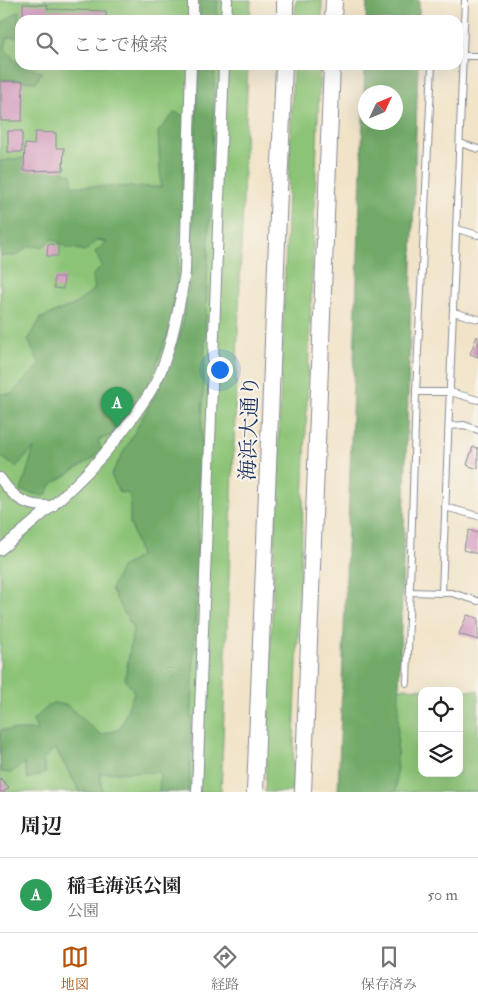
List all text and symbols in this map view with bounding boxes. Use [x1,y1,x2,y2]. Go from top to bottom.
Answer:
search box [15,15,463,70]
icon: search [33,29,61,57]
text: ここで検索 [73,33,168,57]
north arrow [358,85,403,130]
your location [207,357,233,383]
street label: 海浜大通り [234,375,265,481]
pin: A [101,387,133,428]
map controls [418,687,463,777]
button: locate [418,687,463,732]
button: layers [418,732,463,777]
text: 周辺 [20,813,62,840]
text: 稲毛海浜公園 [67,874,181,898]
text: A [31,885,41,905]
text: 50 m [427,885,458,905]
text: 公園 [67,901,99,921]
tab: 地図 [61,943,89,993]
tab: 経路 [211,943,239,993]
tab: 保存済み [361,943,417,993]

